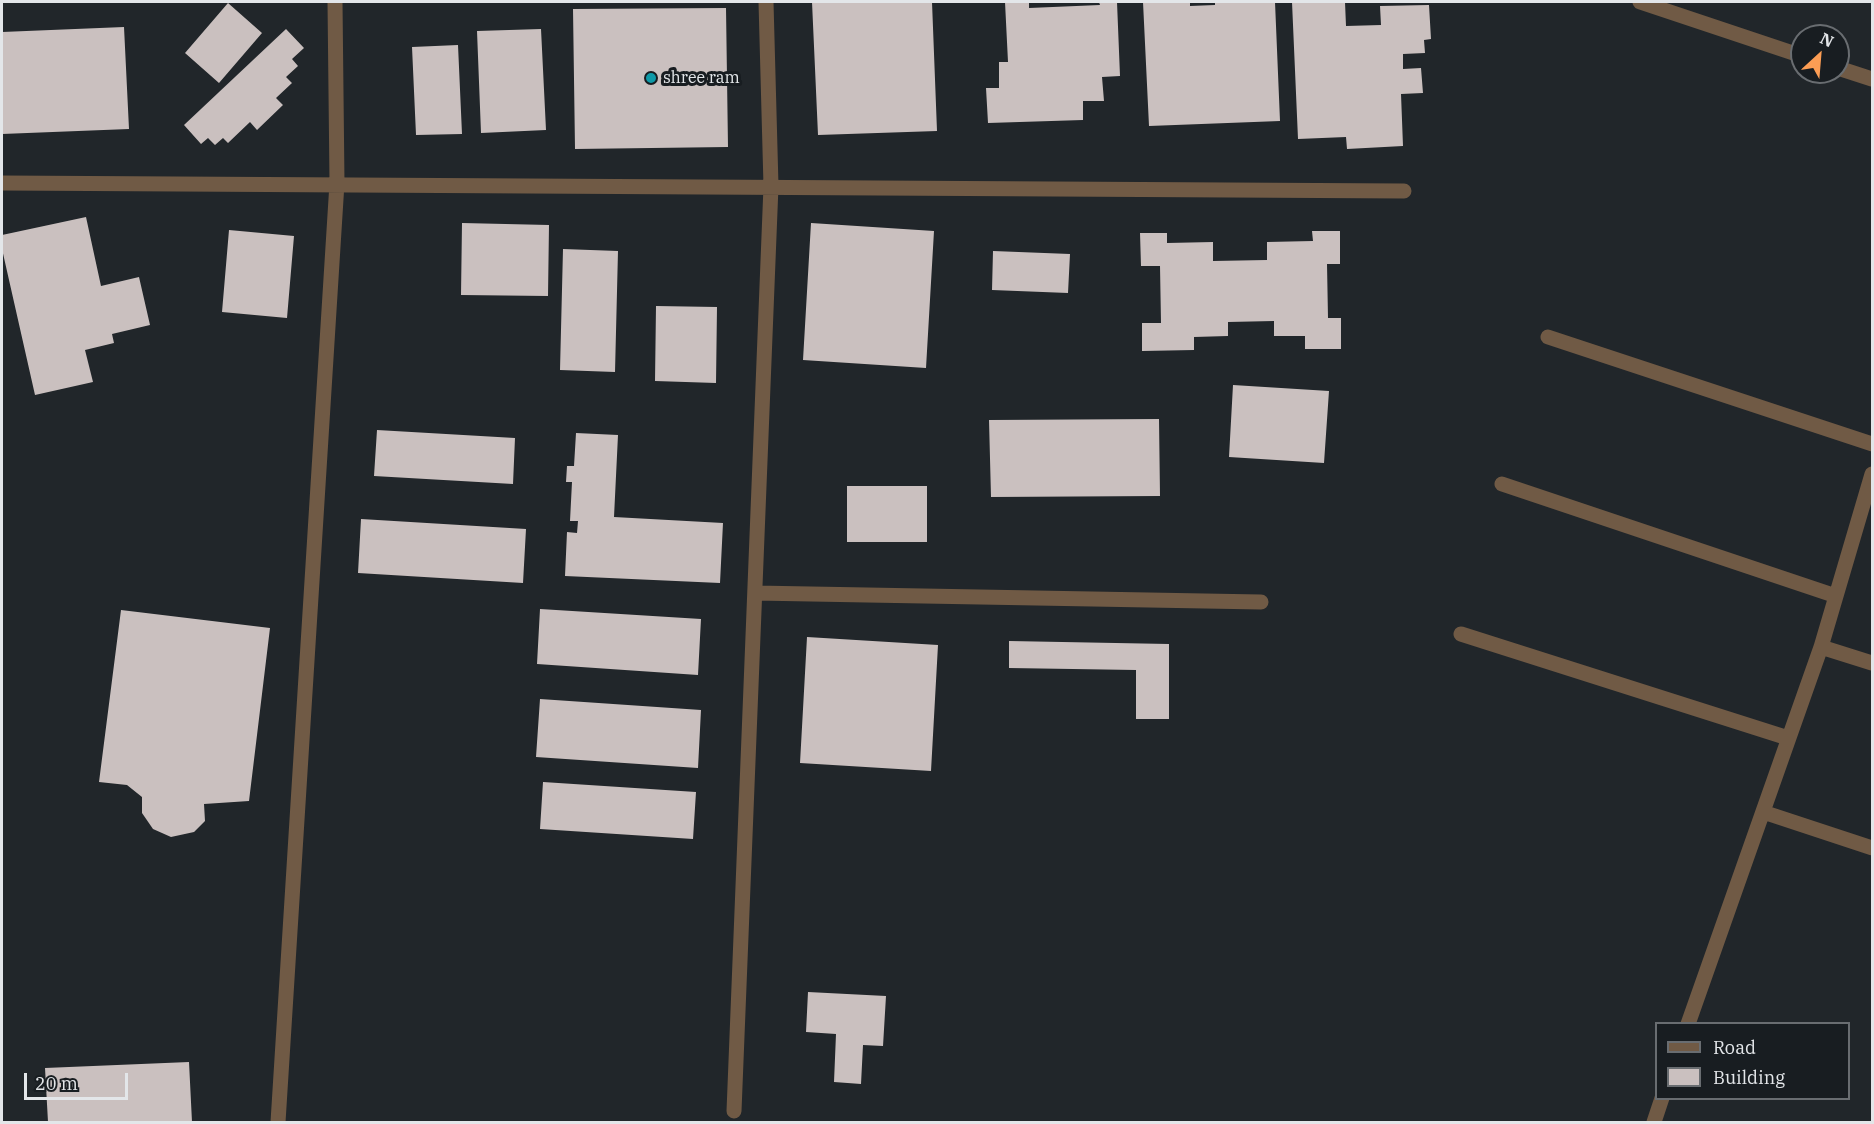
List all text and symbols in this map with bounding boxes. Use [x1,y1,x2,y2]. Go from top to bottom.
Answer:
north arrow [1790,24,1850,84]
text: N [1817,28,1837,51]
place label: shree ram [663,68,740,88]
marker: shree ram [644,71,658,85]
legend [1655,1022,1850,1100]
text: Road [1713,1036,1756,1059]
scale bar [27,1061,130,1099]
text: Building [1713,1066,1785,1089]
text: 20 m [35,1072,78,1095]

